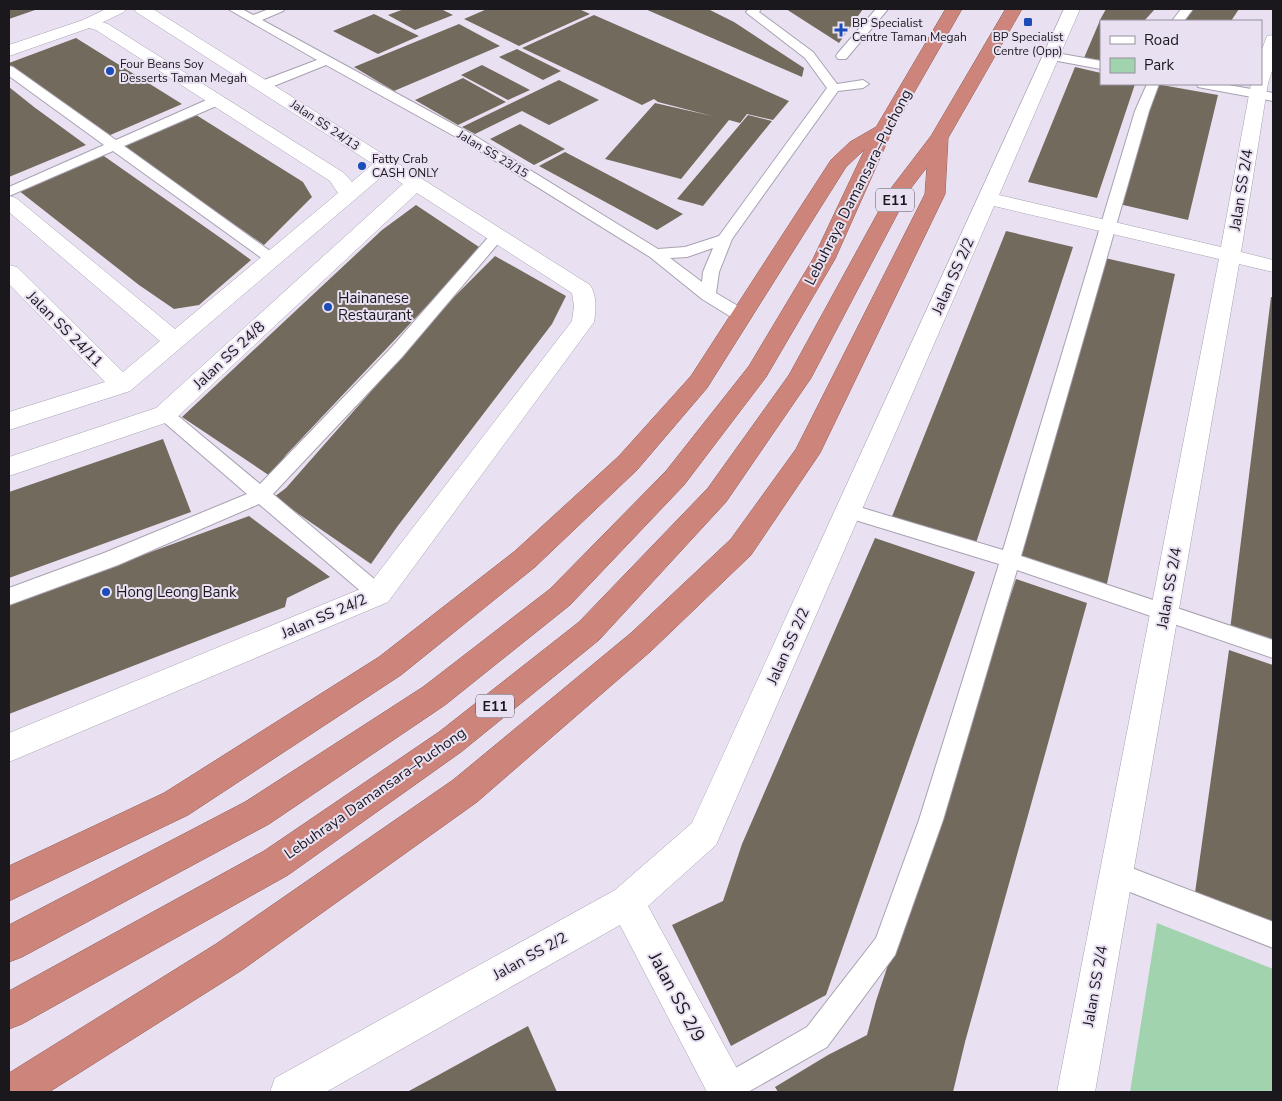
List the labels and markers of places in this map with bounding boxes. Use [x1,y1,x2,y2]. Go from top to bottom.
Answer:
place label: BP Specialist Centre Taman Megah [852,15,967,45]
marker: BP Specialist Centre (Opp) [1022,16,1034,28]
marker: BP Specialist Centre Taman Megah [834,23,848,37]
place label: BP Specialist Centre (Opp) [993,29,1064,59]
place label: Four Beans Soy Desserts Taman Megah [120,56,247,86]
marker: Four Beans Soy Desserts Taman Megah [104,65,116,77]
place label: Fatty Crab CASH ONLY [372,151,439,181]
marker: Fatty Crab CASH ONLY [356,160,368,172]
place label: Hainanese Restaurant [338,288,412,325]
marker: Hainanese Restaurant [322,301,334,313]
place label: Hong Leong Bank [116,582,237,602]
marker: Hong Leong Bank [100,586,112,598]

